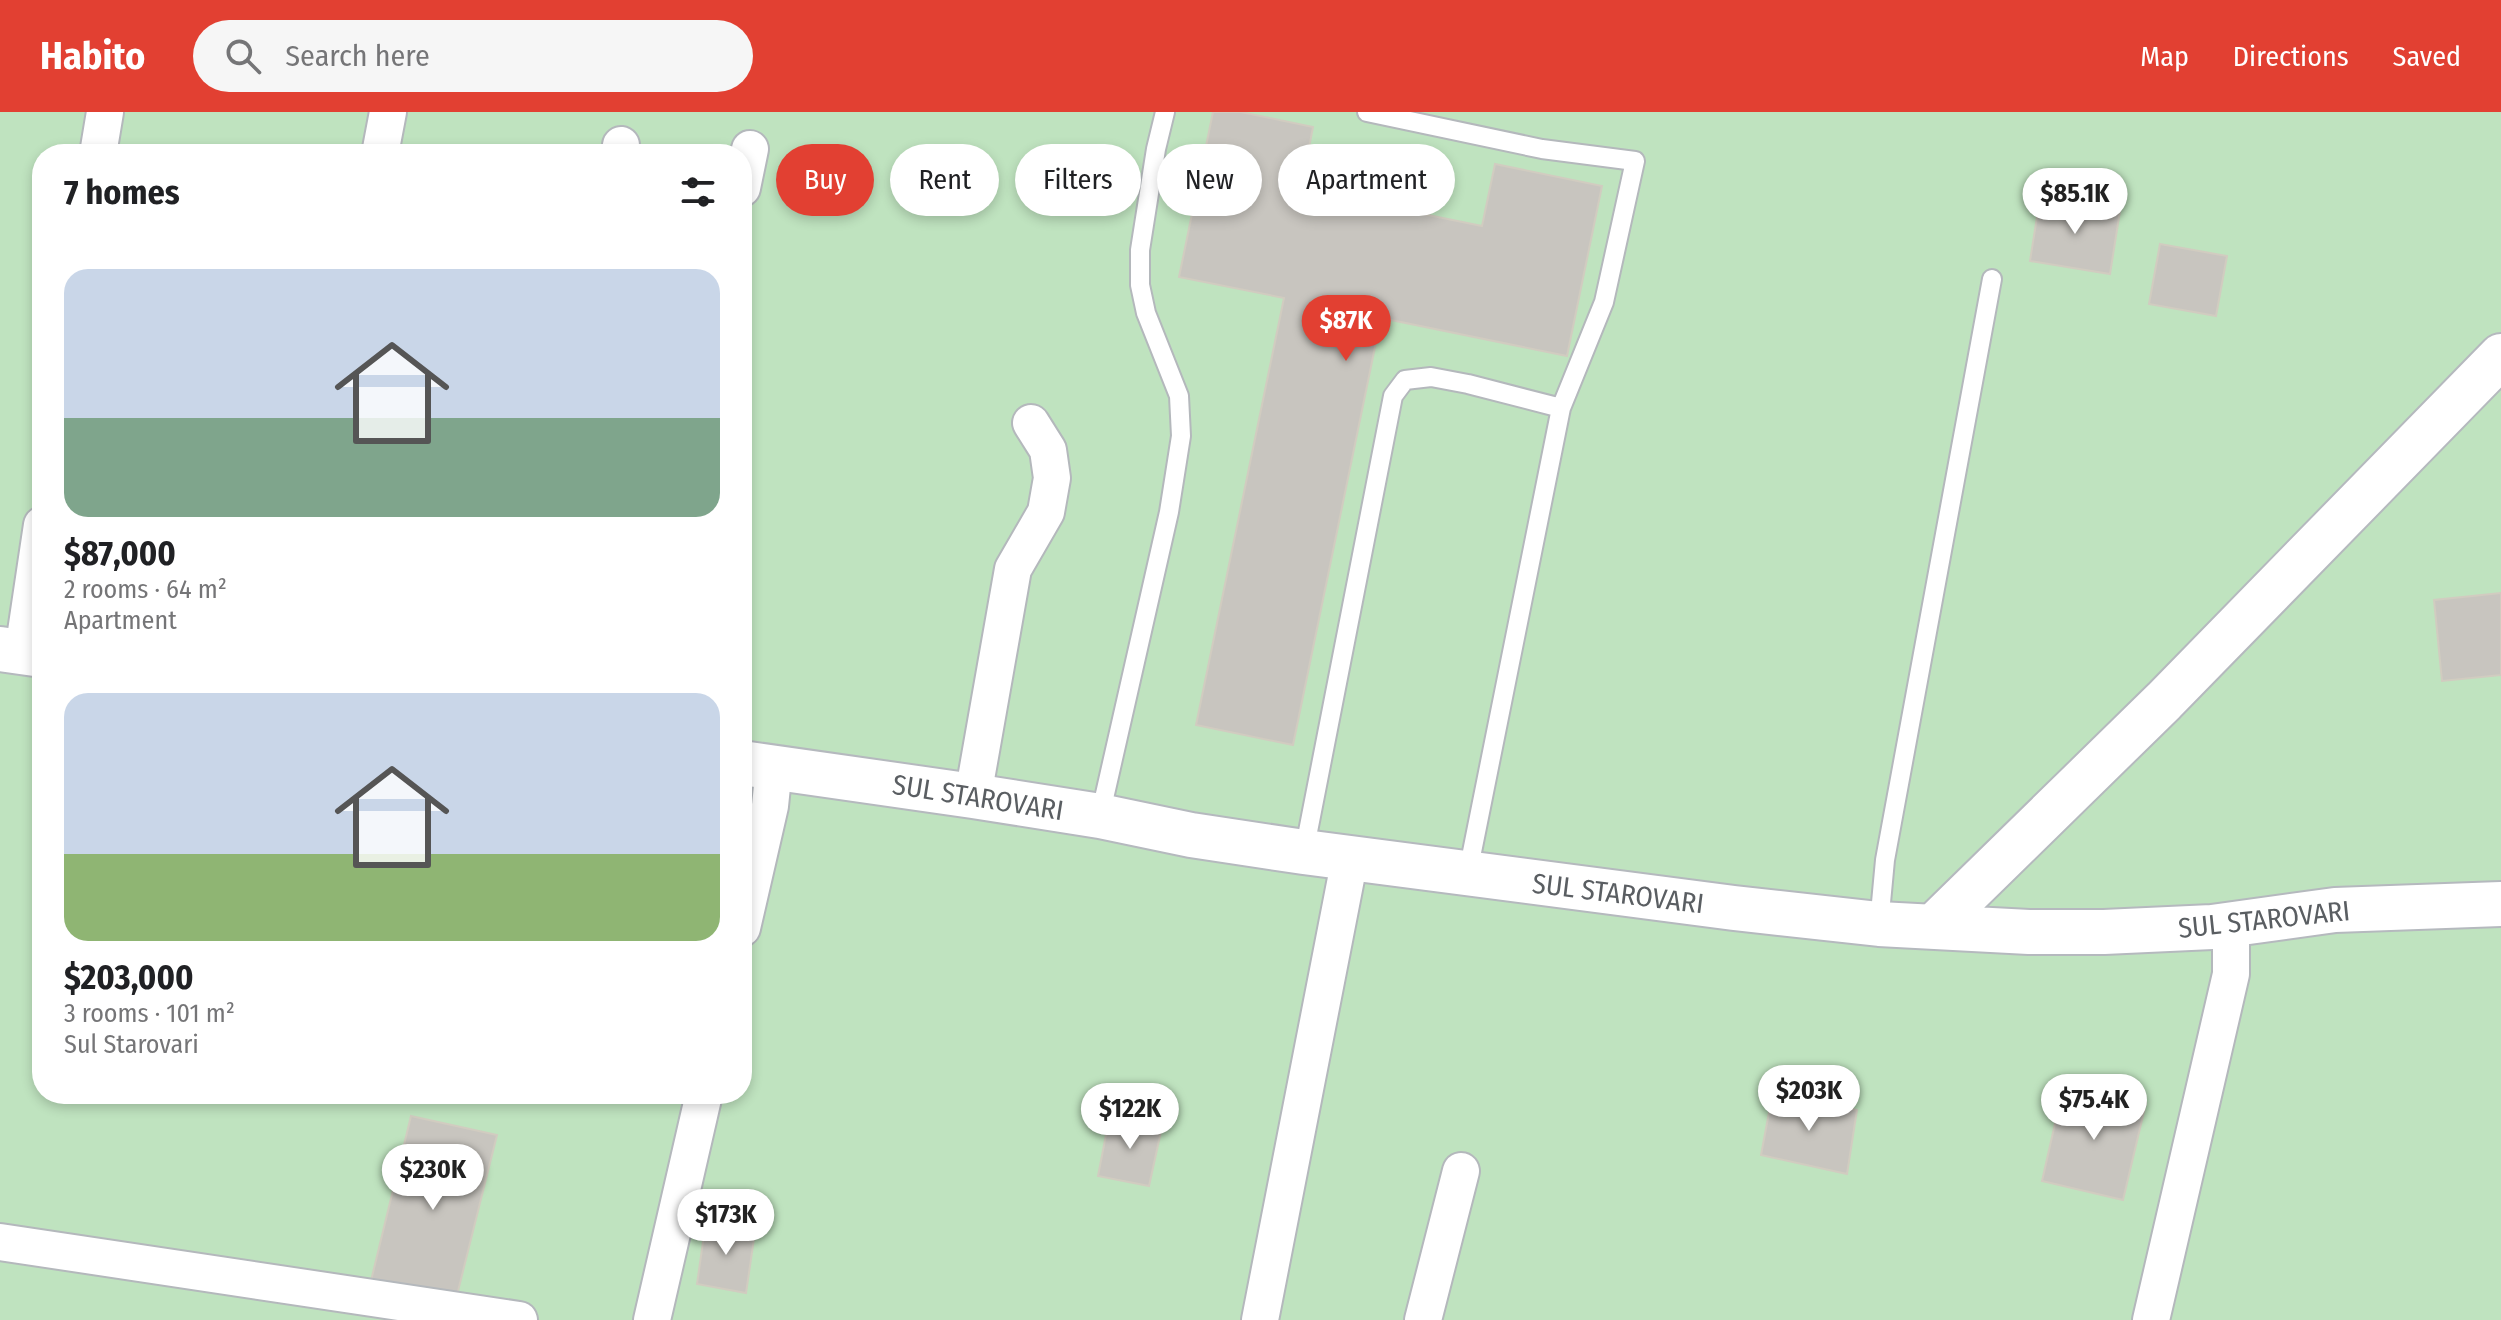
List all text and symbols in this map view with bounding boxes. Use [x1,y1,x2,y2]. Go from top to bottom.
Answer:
search box [193,20,753,92]
text: Habito [40,33,145,79]
icon: search [221,34,265,78]
text: Search here [285,38,430,74]
text: Map [2140,40,2189,73]
text: Directions [2233,40,2349,73]
text: Saved [2393,40,2461,73]
chip: Buy [776,144,874,216]
chip: Rent [890,144,999,216]
chip: Filters [1015,144,1141,216]
chip: New [1157,144,1262,216]
chip: Apartment [1278,144,1455,216]
pin: $85.1K [2010,168,2140,236]
icon: filters [676,170,720,214]
text: 7 homes [64,172,180,213]
text: $85.1K [2041,178,2109,209]
pin: $87K [1299,295,1393,363]
text: $87K [1320,305,1372,336]
icon: home [320,321,464,465]
text: $87,000 [64,533,176,574]
text: 2 rooms · 64 m² [64,574,227,605]
text: Apartment [64,605,177,636]
icon: home [320,745,464,889]
street label: SUL STAROVARI [890,768,1066,827]
street label: SUL STAROVARI [1530,867,1706,920]
street label: SUL STAROVARI [2177,894,2352,945]
text: $203,000 [64,957,194,998]
text: 3 rooms · 101 m² [64,998,235,1029]
text: Sul Starovari [64,1029,199,1060]
pin: $203K [1753,1065,1865,1133]
pin: $75.4K [2029,1074,2159,1142]
text: $203K [1776,1075,1842,1106]
pin: $122K [1074,1083,1186,1151]
text: $75.4K [2059,1084,2129,1115]
text: $122K [1099,1093,1161,1124]
pin: $230K [377,1144,489,1212]
text: $230K [400,1154,466,1185]
pin: $173K [670,1189,782,1257]
text: $173K [695,1199,757,1230]

